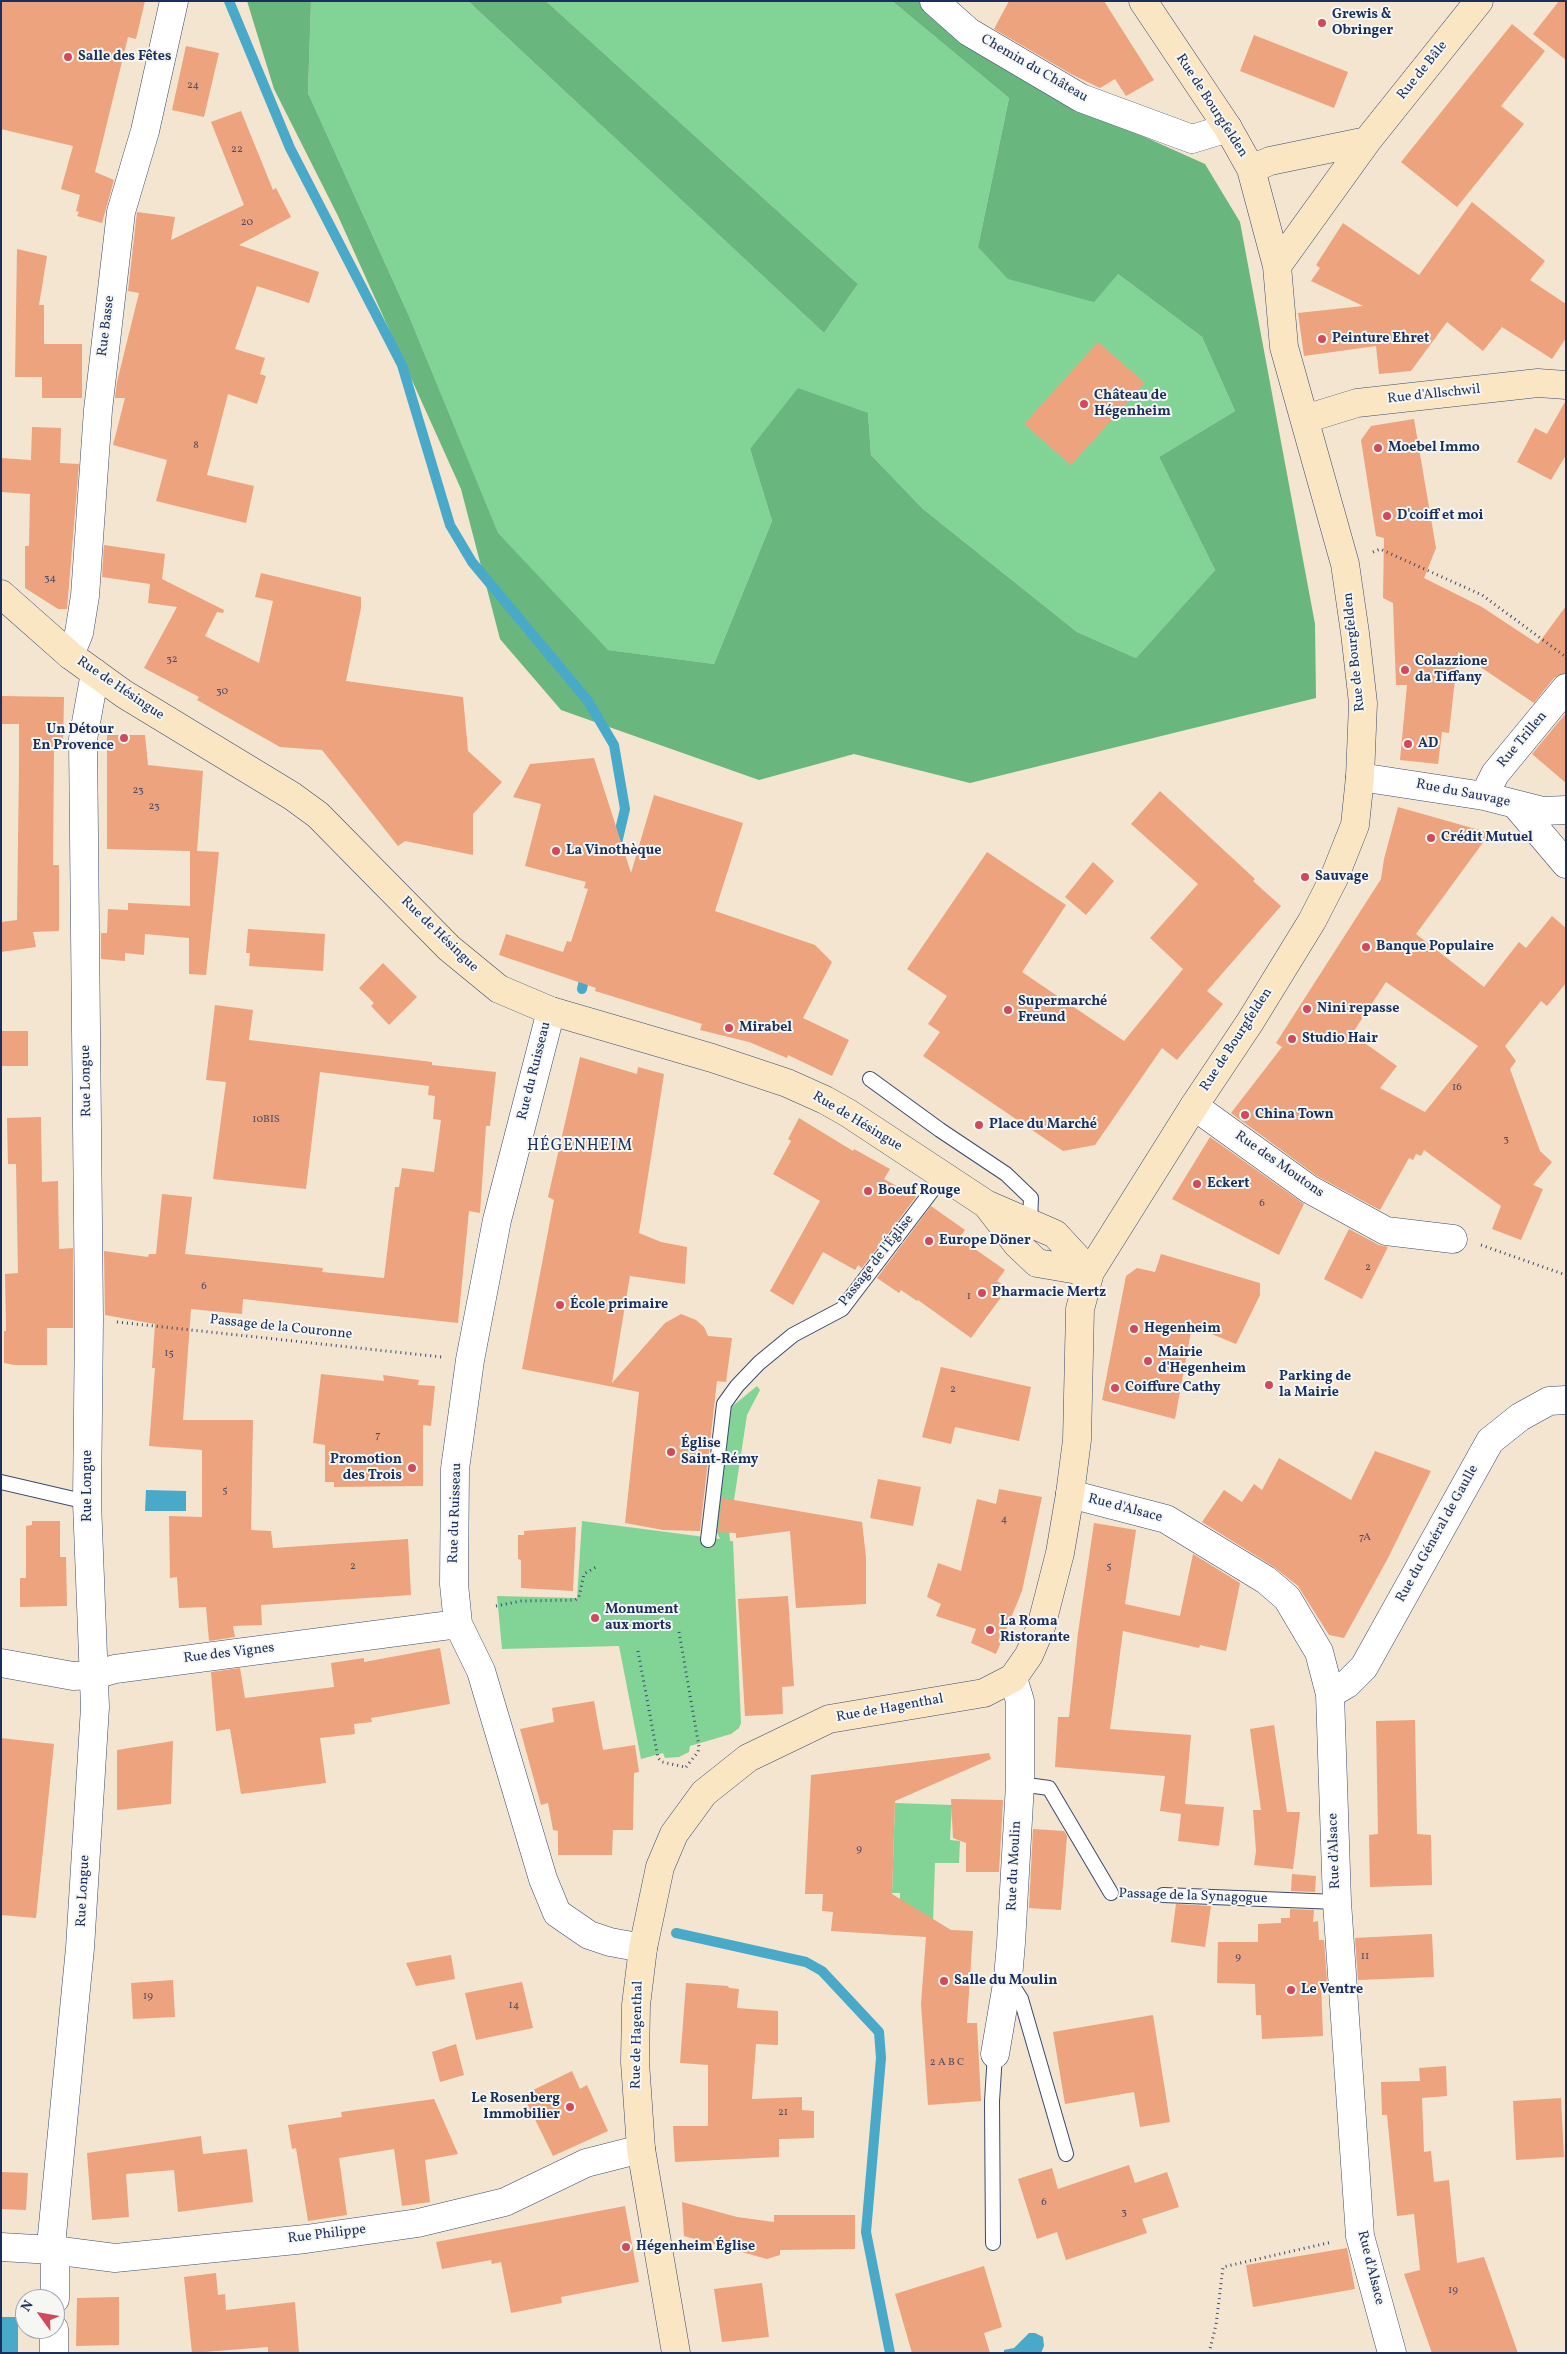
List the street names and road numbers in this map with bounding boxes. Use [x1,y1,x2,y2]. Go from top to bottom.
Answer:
street label: Chemin du Château [977,31,1091,107]
street label: Rue de Bâle [1394,38,1452,104]
street label: Rue de Bourgfelden [1171,51,1251,161]
street label: Rue Basse [95,295,119,357]
street label: Rue d'Allschwil [1387,382,1481,408]
street label: Rue de Bourgfelden [1340,592,1370,712]
street label: Rue de Hésingue [73,654,167,724]
street label: Rue Trillen [1495,709,1551,771]
street label: Rue du Sauvage [1414,777,1512,811]
street label: Rue de Hésingue [397,894,481,976]
street label: Rue de Bourgfelden [1197,985,1277,1095]
street label: Rue du Ruisseau [515,1020,555,1122]
street label: Rue Longue [78,1045,96,1117]
street label: Rue de Hésingue [809,1089,905,1155]
street label: Rue des Moutons [1231,1128,1327,1202]
street label: Passage de l'Église [836,1212,918,1310]
street label: Passage de la Couronne [209,1312,353,1344]
street label: Rue Longue [80,1450,96,1522]
street label: Rue du Ruisseau [446,1462,466,1564]
street label: Rue du Général de Gaulle [1393,1462,1483,1606]
street label: Rue d'Alsace [1086,1491,1164,1527]
street label: Rue des Vignes [183,1640,275,1668]
street label: Rue de Hagenthal [835,1691,945,1727]
street label: Rue d'Alsace [1325,1813,1345,1889]
street label: Rue du Moulin [1004,1820,1026,1912]
street label: Rue Longue [74,1854,94,1928]
street label: Passage de la Synagogue [1118,1886,1268,1908]
street label: Rue de Hagenthal [629,1981,647,2089]
street label: Rue Philippe [287,2222,367,2248]
street label: Rue d'Alsace [1353,2229,1387,2307]

